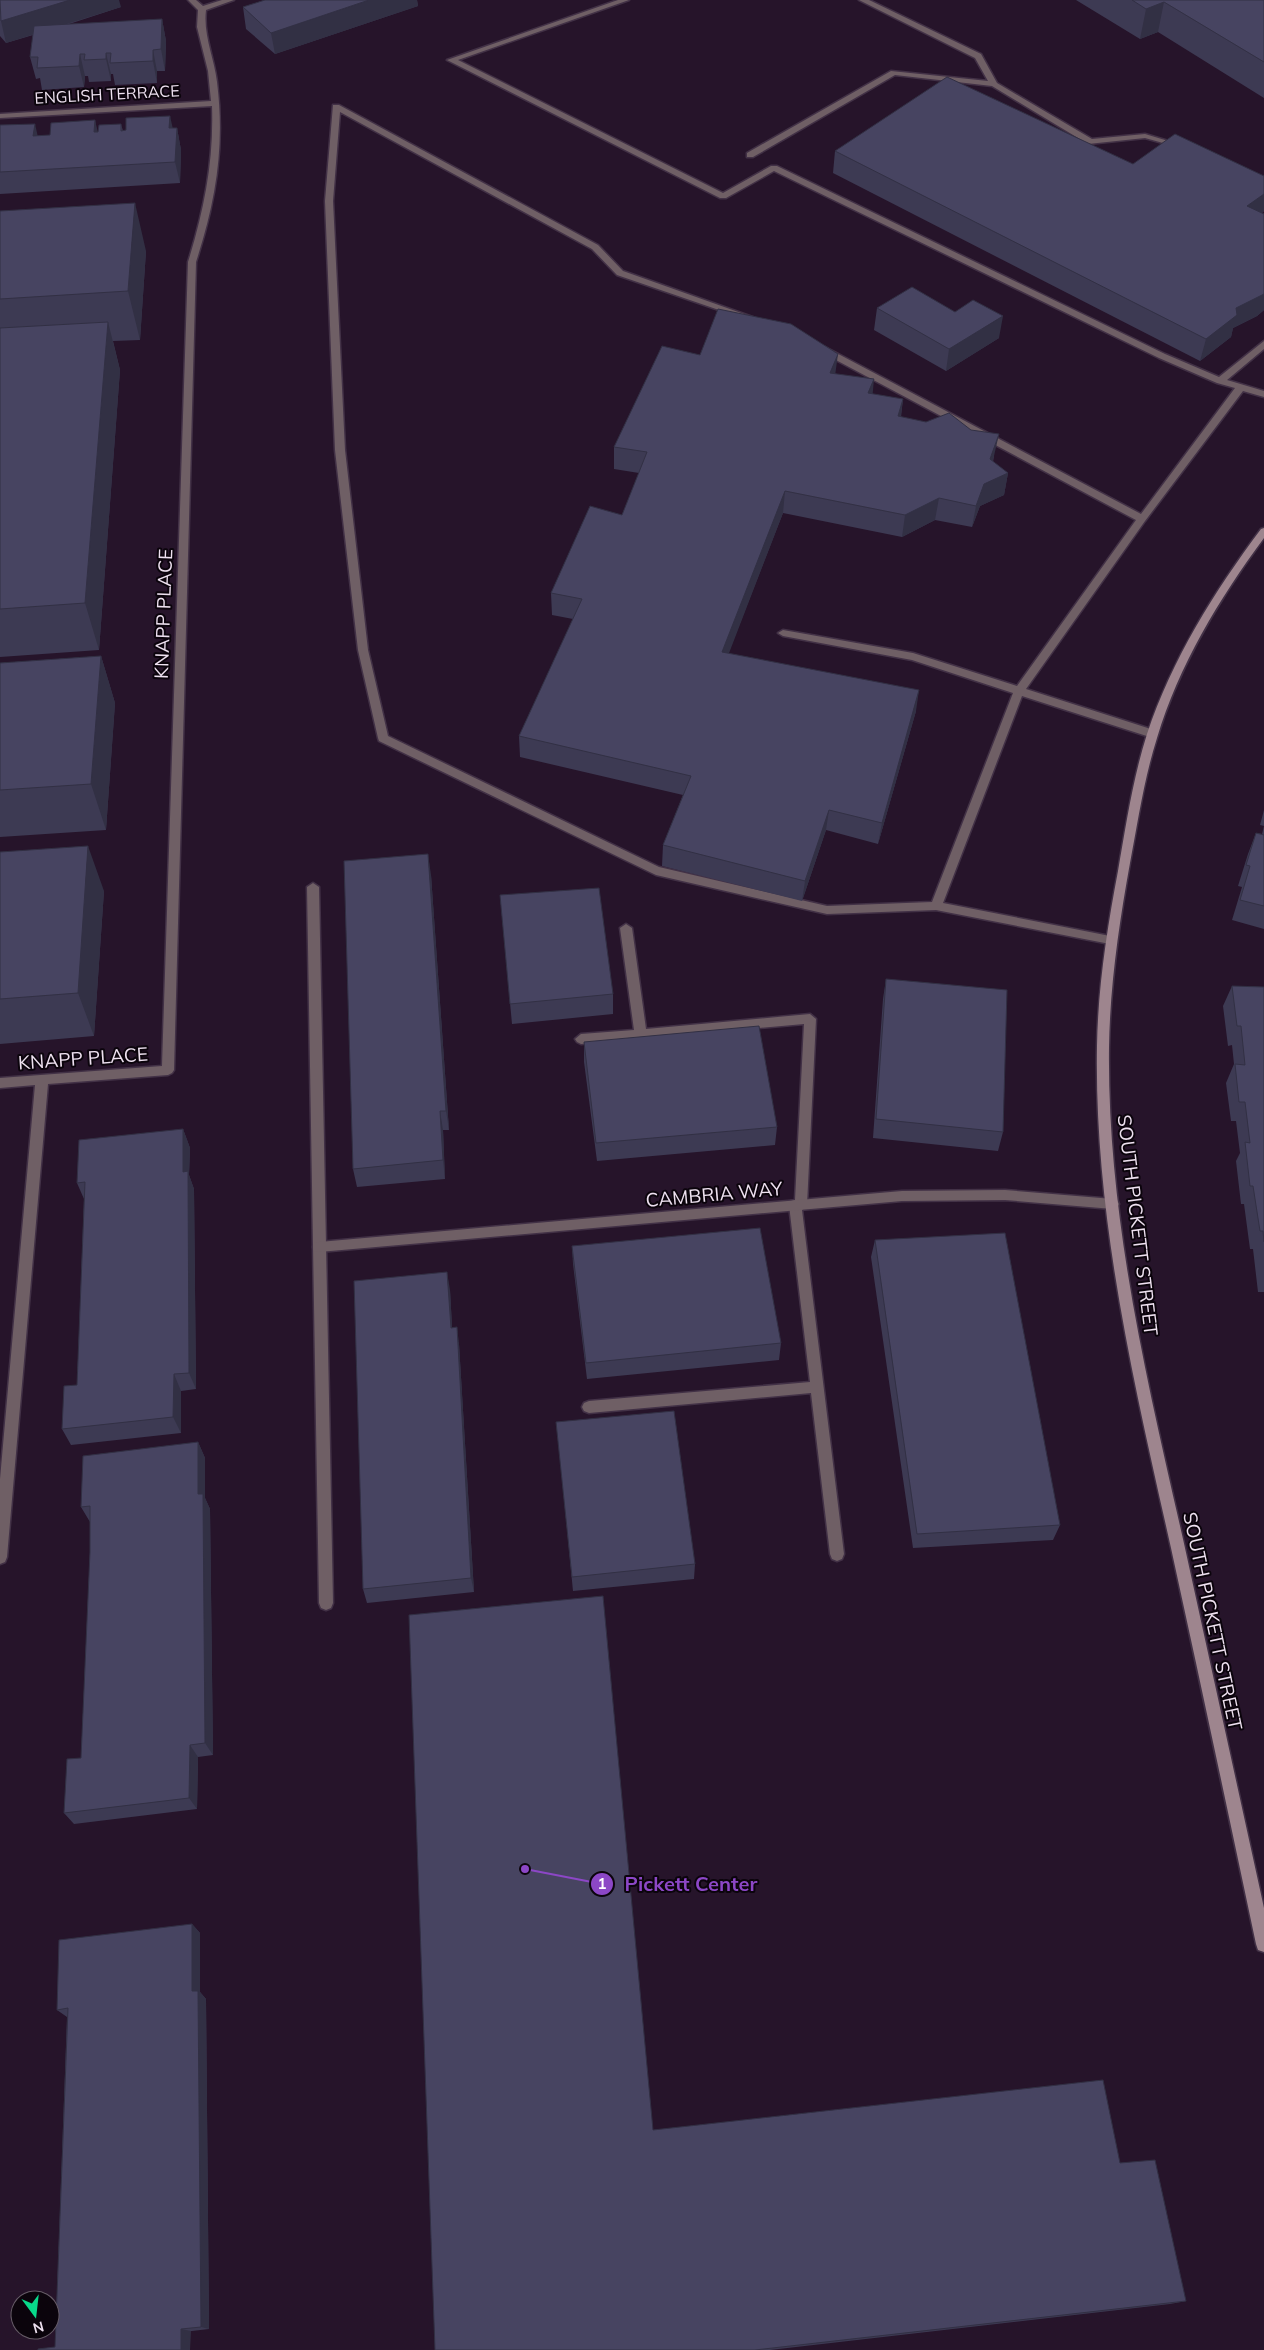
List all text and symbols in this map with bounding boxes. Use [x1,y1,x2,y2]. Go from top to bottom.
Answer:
street label: ENGLISH TERRACE [34,80,180,108]
street label: KNAPP PLACE [149,549,177,679]
street label: KNAPP PLACE [17,1041,149,1075]
street label: SOUTH PICKETT STREET [1113,1113,1164,1337]
street label: CAMBRIA WAY [645,1176,784,1212]
street label: SOUTH PICKETT STREET [1178,1510,1248,1733]
callout: Pickett Center [590,1866,767,1901]
text: Pickett Center [625,1871,758,1896]
text: 1 [597,1874,607,1893]
north arrow [10,2290,60,2340]
text: N [31,2317,46,2338]

